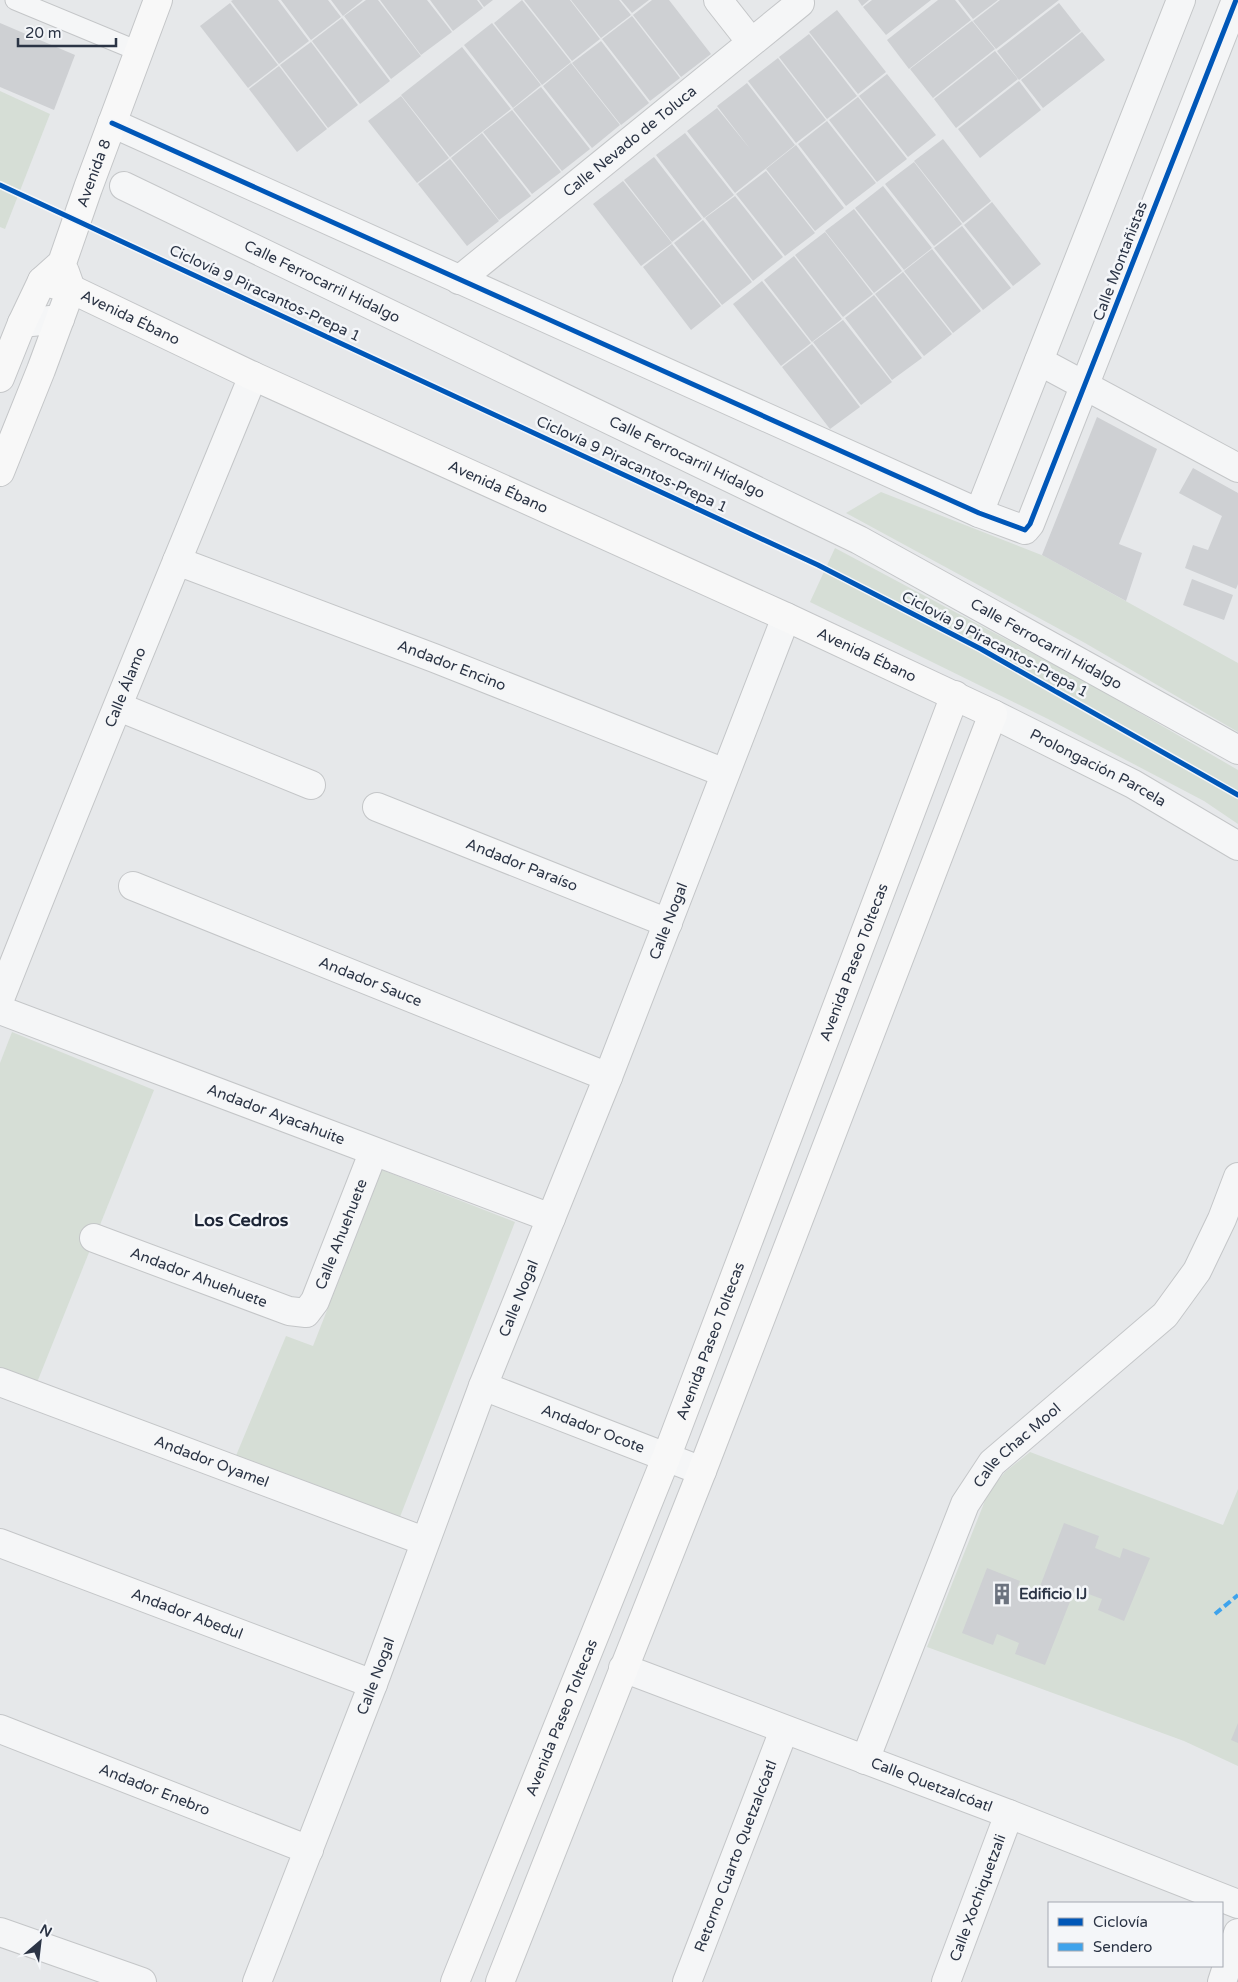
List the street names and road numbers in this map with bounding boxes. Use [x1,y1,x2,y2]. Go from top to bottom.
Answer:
street label: Calle Nevado de Toluca [560,82,700,201]
street label: Avenida 8 [73,137,114,209]
street label: Calle Montañistas [1089,199,1151,323]
street label: Calle Ferrocarril Hidalgo [241,236,403,327]
street label: Ciclovía 9 Piracantos-Prepa 1 [167,241,363,345]
street label: Avenida Ébano [78,286,183,349]
street label: Ciclovía 9 Piracantos-Prepa 1 [534,412,730,516]
street label: Calle Ferrocarril Hidalgo [606,412,768,502]
street label: Avenida Ébano [446,457,551,517]
street label: Ciclovía 9 Piracantos-Prepa 1 [899,587,1091,701]
street label: Calle Ferrocarril Hidalgo [967,595,1125,693]
street label: Avenida Ébano [814,624,919,686]
street label: Andador Encino [395,636,509,695]
street label: Calle Álamo [101,644,150,730]
street label: Prolongación Parcela [1027,725,1169,810]
street label: Andador Paraíso [463,834,580,895]
street label: Calle Nogal [645,880,691,962]
street label: Avenida Paseo Toltecas [816,881,892,1044]
street label: Andador Sauce [316,953,425,1010]
street label: Andador Ayacahuite [205,1080,347,1148]
street label: Calle Ahuehuete [311,1176,371,1292]
street label: Andador Ahuehuete [128,1243,270,1311]
street label: Calle Nogal [495,1257,542,1339]
street label: Avenida Paseo Toltecas [672,1260,748,1422]
street label: Calle Chac Mool [969,1399,1064,1491]
street label: Andador Ocote [539,1401,647,1457]
street label: Andador Oyamel [152,1432,271,1491]
street label: Andador Abedul [129,1584,245,1643]
street label: Calle Nogal [353,1635,398,1718]
street label: Avenida Paseo Toltecas [522,1637,601,1799]
street label: Calle Quetzalcóatl [868,1754,995,1816]
street label: Retorno Cuarto Quetzalcóatl [690,1758,781,1954]
street label: Andador Enebro [97,1760,213,1819]
street label: Calle Xochiquetzali [946,1832,1010,1964]

